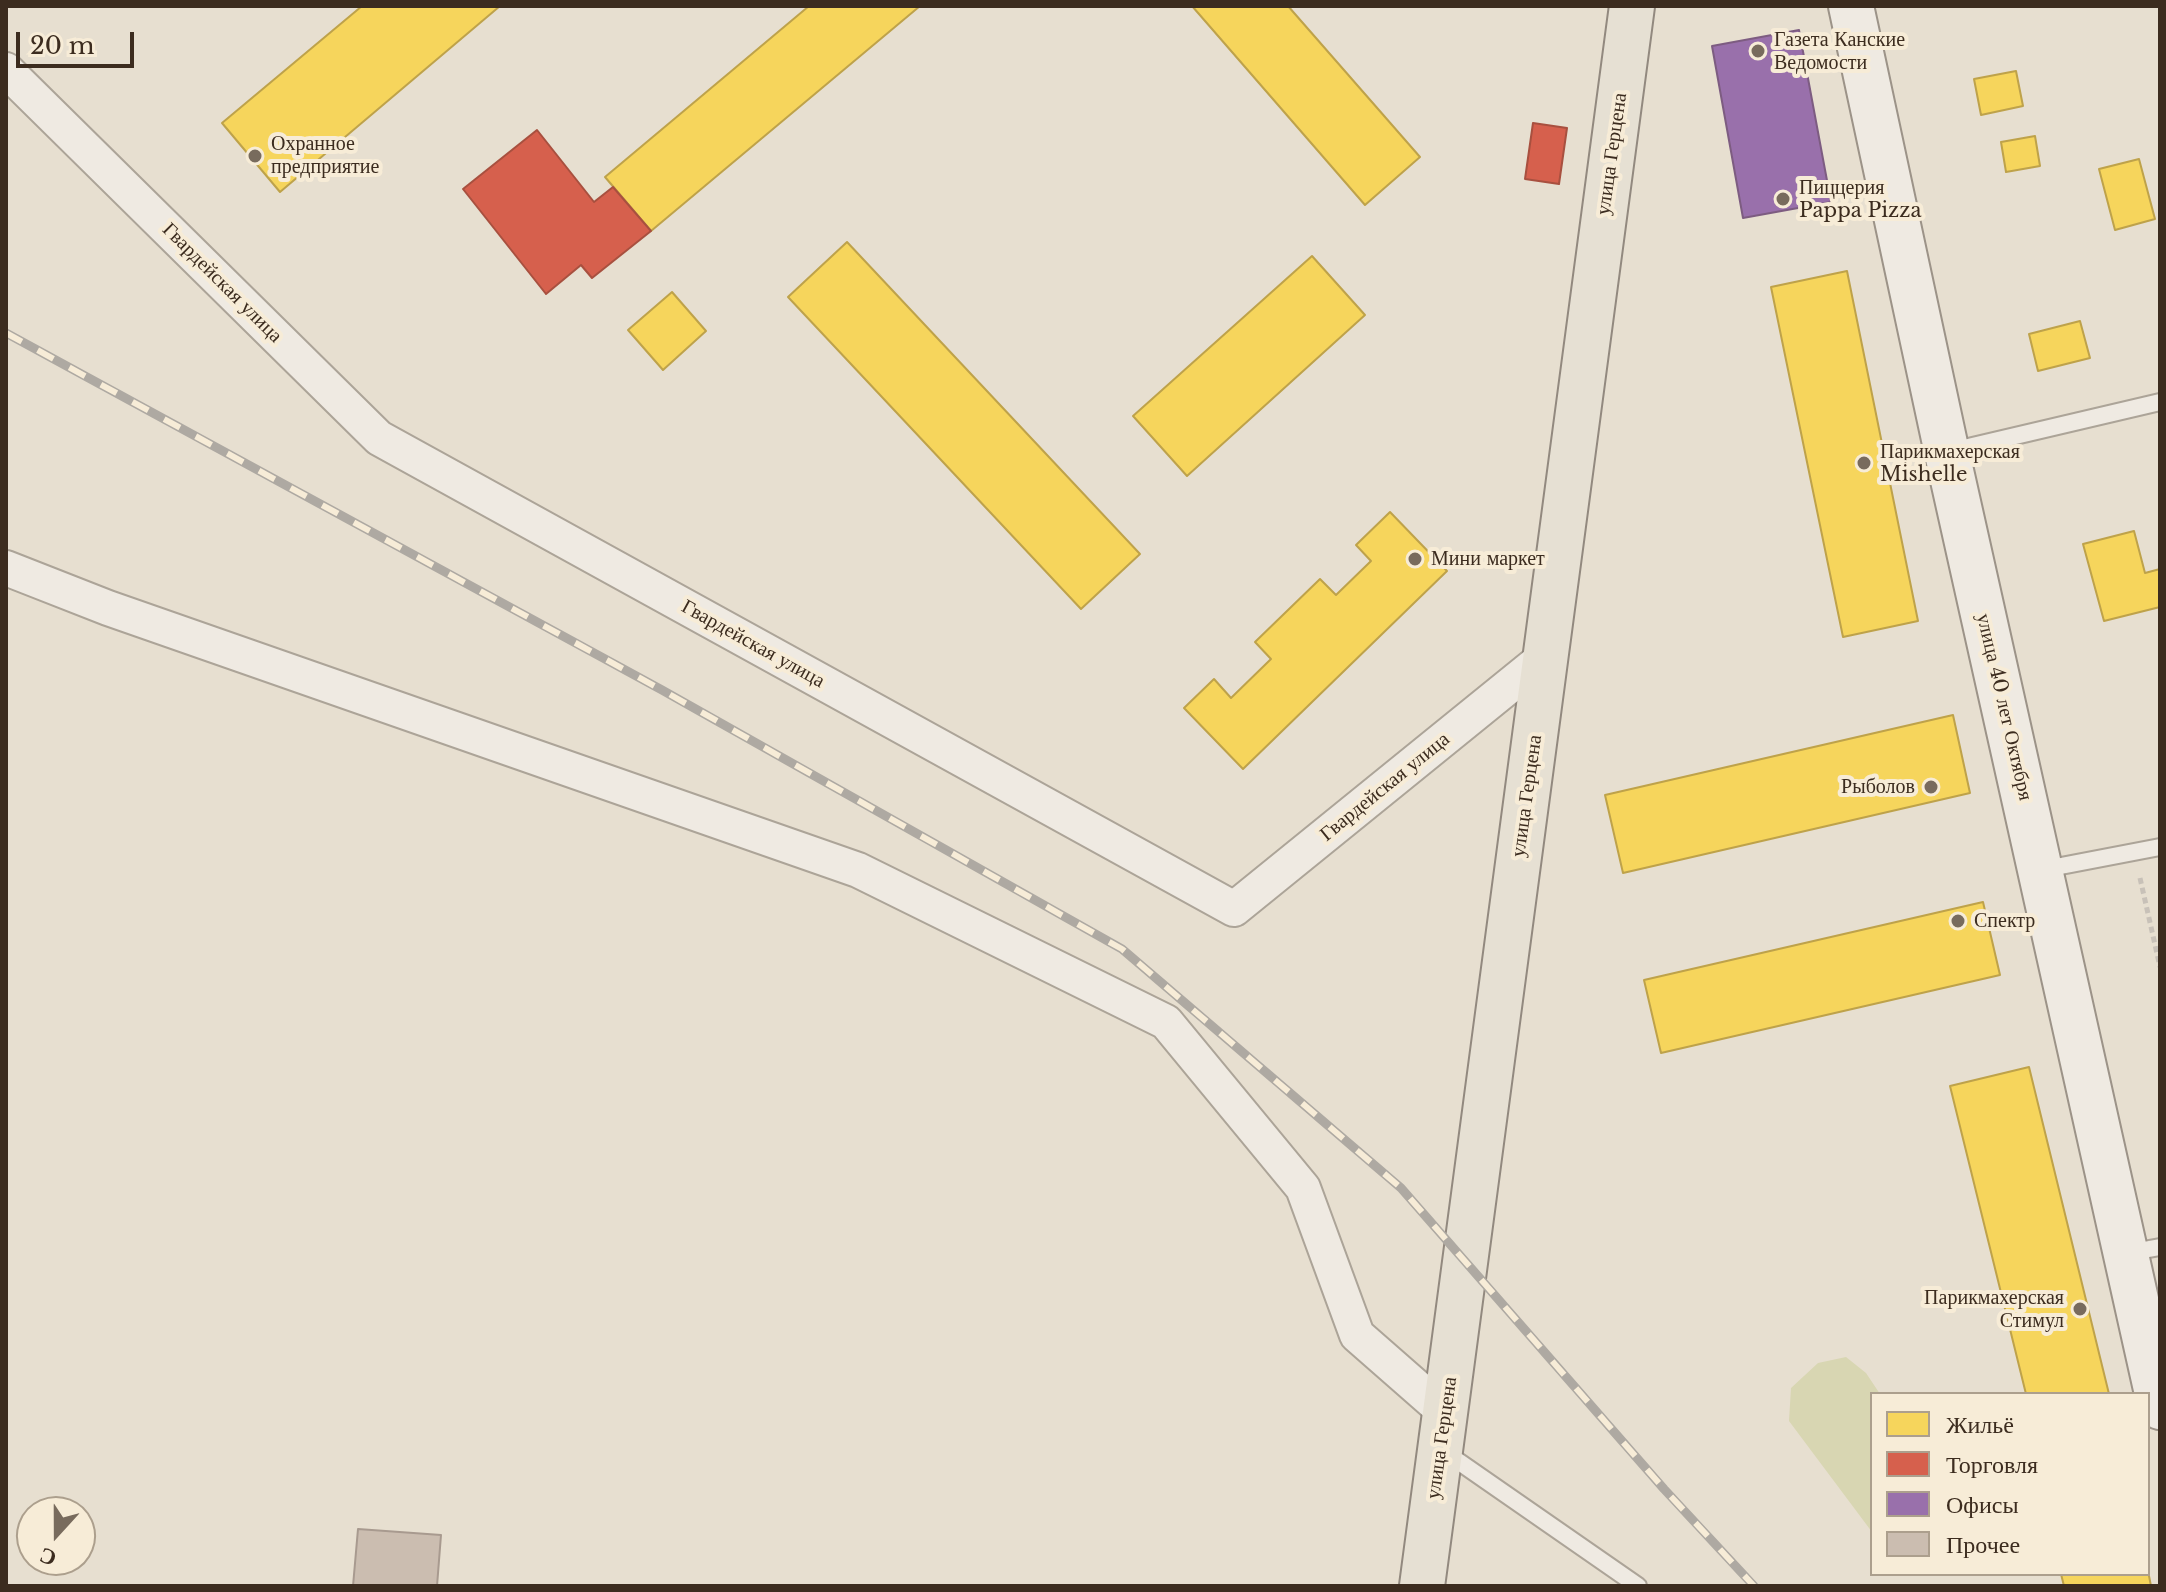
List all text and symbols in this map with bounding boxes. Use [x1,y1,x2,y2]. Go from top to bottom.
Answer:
scale bar [20,16,138,66]
place label: Газета Канские Ведомости [1774,28,1905,75]
text: 20 m [30,31,95,60]
marker: Газета Канские Ведомости [1749,42,1767,60]
street label: улица Герцена [1592,91,1632,217]
place label: Охранное предприятие [271,132,379,179]
marker: Охранное предприятие [246,147,264,165]
place label: Пиццерия Pappa Pizza [1799,176,1921,223]
marker: Пиццерия Pappa Pizza [1774,190,1792,208]
street label: Гвардейская улица [157,218,287,348]
place label: Парикмахерская Mishelle [1880,440,2020,487]
marker: Парикмахерская Mishelle [1855,454,1873,472]
place label: Мини маркет [1431,547,1545,571]
marker: Мини маркет [1406,550,1424,568]
street label: Гвардейская улица [677,595,829,693]
street label: улица 40 лет Октября [1971,611,2037,803]
street label: Гвардейская улица [1315,727,1455,847]
street label: улица Герцена [1507,733,1547,859]
place label: Рыболов [1841,775,1915,799]
marker: Рыболов [1922,778,1940,796]
place label: Спектр [1974,909,2035,933]
marker: Спектр [1949,912,1967,930]
place label: Парикмахерская Стимул [1924,1286,2064,1333]
marker: Парикмахерская Стимул [2071,1300,2089,1318]
street label: улица Герцена [1422,1375,1462,1501]
legend [1870,1392,2150,1576]
text: Жильё [1946,1410,2014,1439]
text: Торговля [1946,1450,2038,1479]
text: Офисы [1946,1490,2019,1519]
north arrow [16,1496,96,1576]
text: Прочее [1946,1530,2020,1559]
text: С [36,1542,60,1572]

